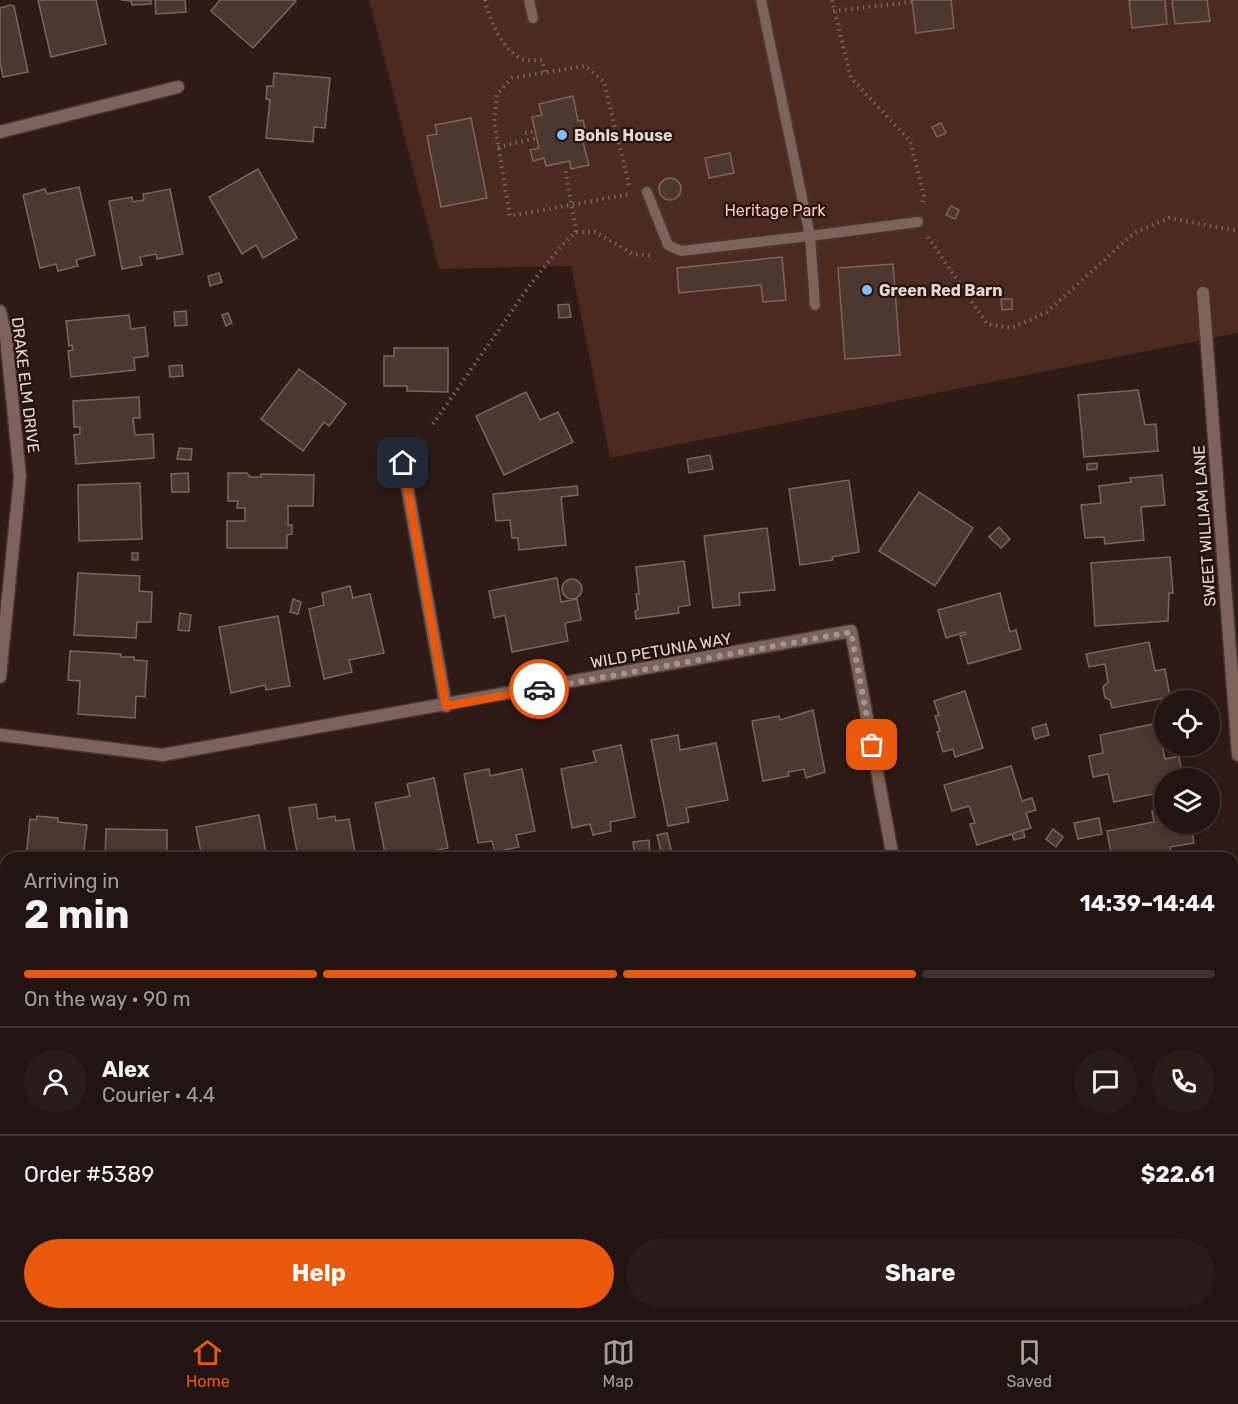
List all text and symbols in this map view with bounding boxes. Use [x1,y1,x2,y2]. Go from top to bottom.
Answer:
place label: Bohls House [574,126,673,145]
marker: Bohls House [555,128,569,142]
park label: Heritage Park [724,201,826,220]
place label: Green Red Barn [879,281,1003,300]
marker: Green Red Barn [860,283,874,297]
street label: DRAKE ELM DRIVE [8,316,43,454]
pin [377,437,428,488]
street label: SWEET WILLIAM LANE [1189,445,1220,607]
icon: home [386,446,419,479]
street label: WILD PETUNIA WAY [589,629,733,672]
courier [509,659,569,719]
icon: car [523,673,556,706]
map controls [1154,690,1220,834]
button: locate [1154,690,1220,756]
pin [846,719,897,770]
icon: bag [855,728,888,761]
button: layers [1154,768,1220,834]
text: Arriving in [24,869,119,893]
text: 14:39–14:44 [1080,890,1215,917]
text: 2 min [24,892,130,938]
text: On the way · 90 m [24,987,190,1011]
button: person [24,1050,87,1113]
button: chat [1074,1050,1137,1113]
button: phone [1152,1050,1215,1113]
text: Alex [102,1056,150,1083]
text: Courier · 4.4 [102,1083,215,1107]
text: Order #5389 [24,1161,154,1188]
text: $22.61 [1141,1161,1215,1188]
button: Help [24,1239,614,1308]
button: Share [626,1239,1215,1308]
tab: Home [186,1336,230,1391]
tab: Map [602,1336,635,1391]
tab: Saved [1006,1336,1052,1391]

